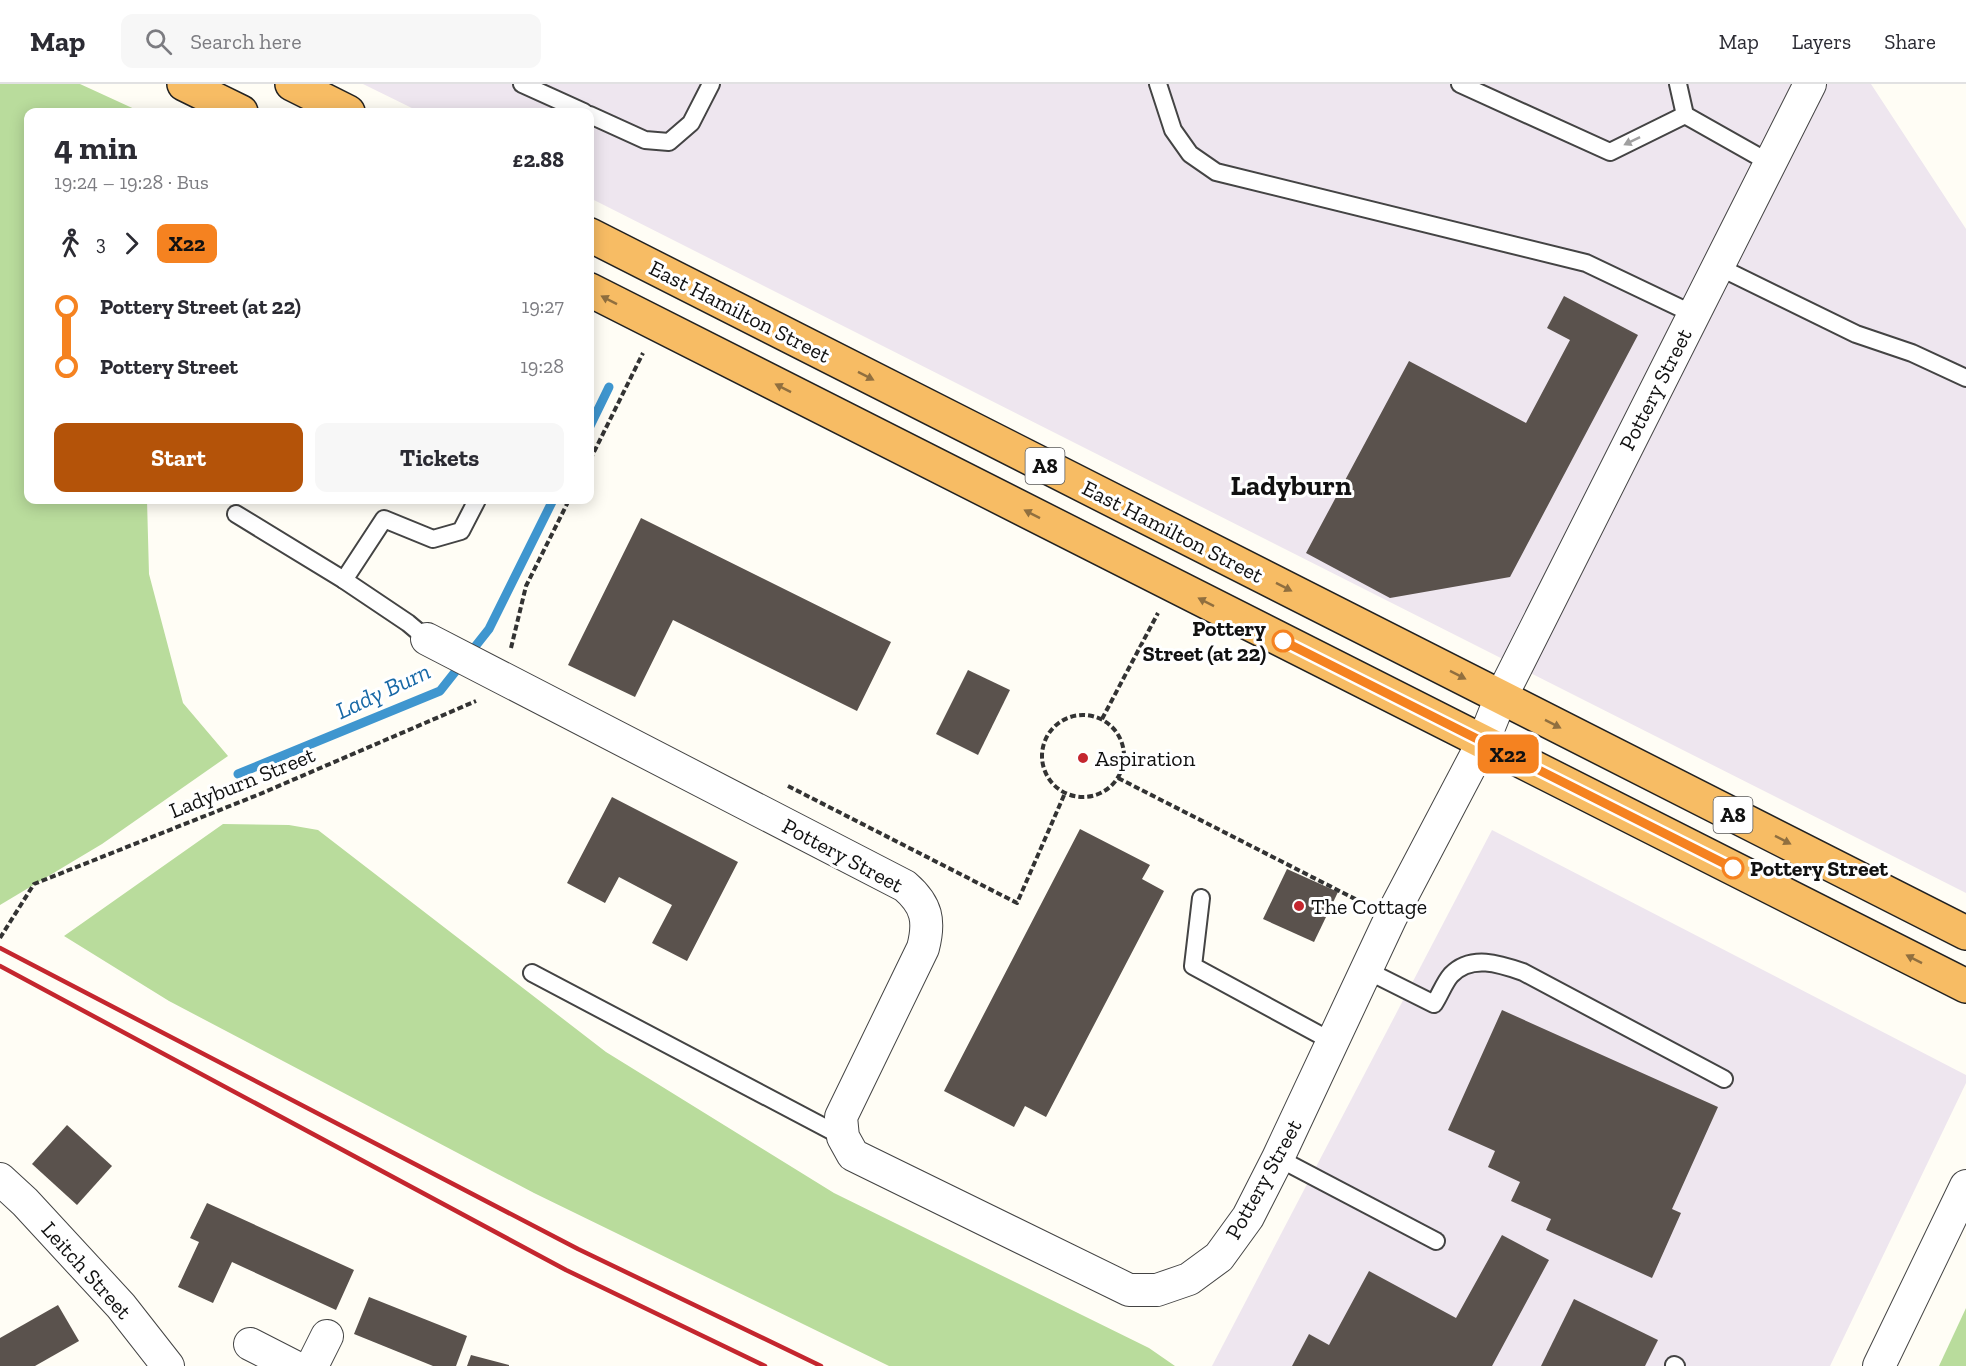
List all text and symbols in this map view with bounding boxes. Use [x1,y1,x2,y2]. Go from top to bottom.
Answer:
search box [121,14,541,68]
text: Map [30,25,85,58]
icon: search [142,25,175,58]
text: Search here [190,28,302,55]
text: Map [1719,29,1759,54]
text: Layers [1792,29,1851,54]
text: Share [1884,29,1936,54]
text: 4 min [54,128,137,167]
one-way arrow [1624,136,1641,146]
text: £2.88 [513,146,564,173]
text: 19:24 – 19:28 · Bus [54,170,209,194]
icon: walk [54,227,87,260]
icon: forward [115,227,148,260]
text: 3 [96,231,106,255]
text: X22 [169,231,205,256]
street label: East Hamilton Street [645,254,835,369]
text: Pottery Street (at 22) [100,293,301,320]
text: 19:27 [521,294,564,318]
one-way arrow [601,295,618,304]
street label: Pottery Street [1613,323,1698,455]
text: Pottery Street [100,353,238,380]
text: 19:28 [520,354,564,378]
one-way arrow [858,371,875,380]
one-way arrow [775,383,792,392]
button: Start [54,423,303,492]
button: Tickets [315,423,564,492]
road number: A8 [1026,448,1064,484]
district label: Ladyburn [1230,469,1352,502]
street label: East Hamilton Street [1078,474,1268,589]
one-way arrow [1023,509,1041,519]
one-way arrow [1275,583,1292,592]
one-way arrow [1197,597,1214,607]
place label: Pottery Street (at 22) [1142,615,1266,667]
marker: Pottery Street (at 22) [1272,630,1294,652]
water label: Lady Burn [331,656,435,725]
one-way arrow [1449,671,1466,680]
one-way arrow [1544,719,1561,728]
line badge: X22 [1474,734,1543,774]
street label: Ladyburn Street [165,741,320,824]
text: X22 [1490,742,1526,767]
place label: Aspiration [1095,745,1196,772]
marker: Aspiration [1076,751,1090,765]
road number: A8 [1714,797,1752,833]
street label: Pottery Street [778,812,909,899]
one-way arrow [1774,835,1791,845]
place label: Pottery Street [1750,855,1888,882]
marker: Pottery Street [1722,857,1744,879]
place label: The Cottage [1311,893,1427,920]
marker: The Cottage [1292,899,1306,913]
one-way arrow [1905,955,1922,964]
street label: Pottery Street [1219,1114,1308,1244]
street label: Leitch Street [36,1216,138,1325]

